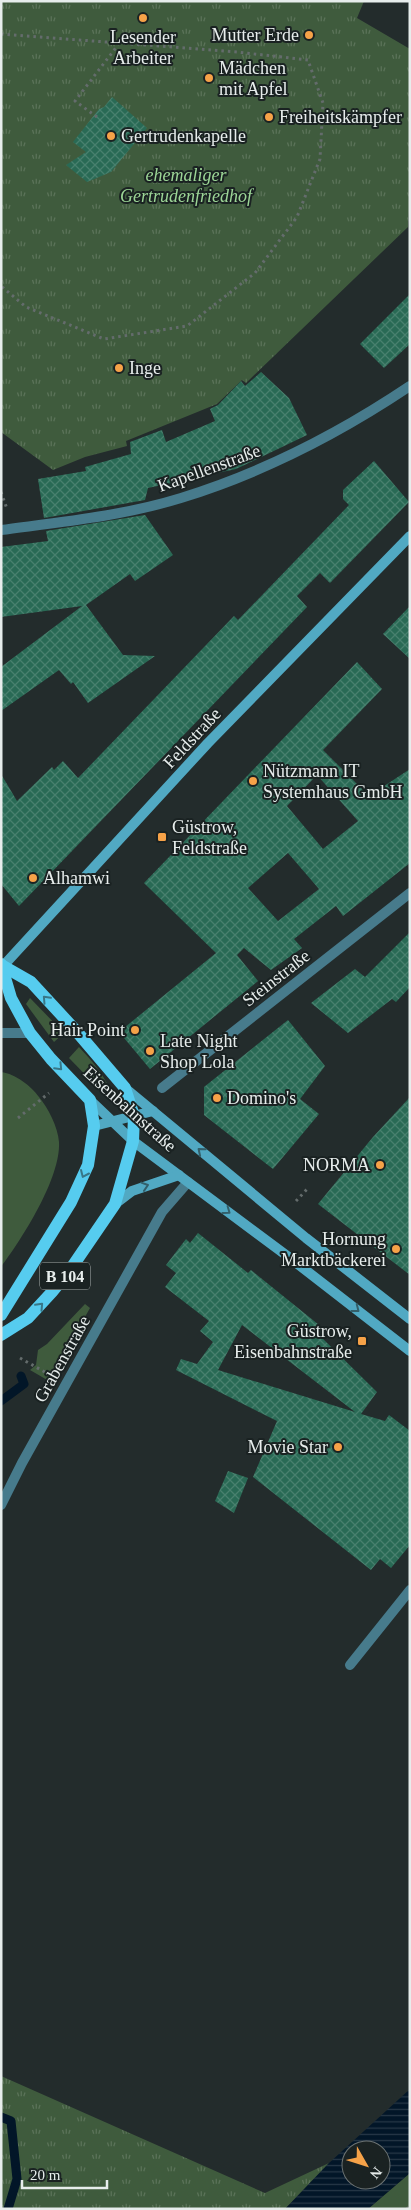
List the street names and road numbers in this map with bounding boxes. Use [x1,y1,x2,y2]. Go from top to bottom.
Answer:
street label: Kapellenstraße [155,440,263,496]
street label: Feldstraße [159,704,225,772]
street label: Steinstraße [238,945,314,1011]
street label: Eisenbahnstraße [79,1062,181,1156]
road number: B 104 [40,1262,90,1290]
street label: Grabenstraße [30,1312,94,1406]

